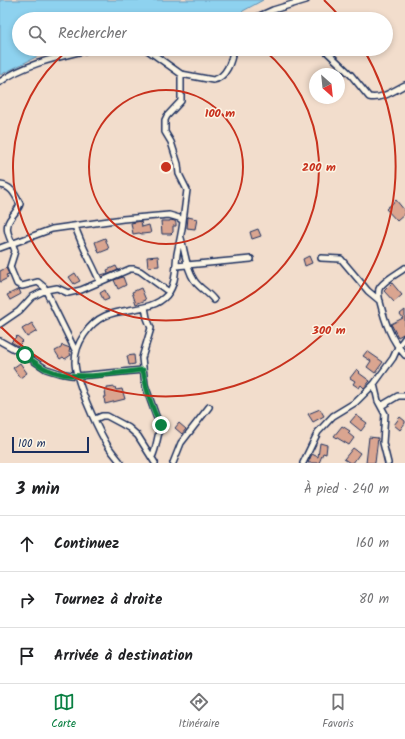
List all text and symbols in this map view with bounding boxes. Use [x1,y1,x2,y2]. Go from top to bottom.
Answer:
search box [12,12,393,56]
text: Rechercher [58,22,126,46]
icon: search [26,23,48,45]
north arrow [309,68,345,104]
text: 100 m [205,104,235,123]
text: 200 m [302,158,336,177]
centre of rings [159,160,173,174]
text: 300 m [311,321,346,340]
route start [16,346,34,364]
route end [152,416,170,434]
scale bar [12,435,89,454]
text: 100 m [18,435,46,453]
text: 3 min [16,476,60,503]
text: À pied · 240 m [304,479,389,500]
text: Continuez [54,532,119,556]
icon: ahead [16,533,38,555]
text: 160 m [356,533,389,554]
text: Tournez à droite [54,588,162,612]
icon: right [16,589,38,611]
text: 80 m [359,589,389,610]
text: Arrivée à destination [54,644,193,668]
icon: arrive [16,645,38,667]
tab: Carte [51,691,76,733]
tab: Itinéraire [179,691,220,733]
tab: Favoris [322,691,354,733]

